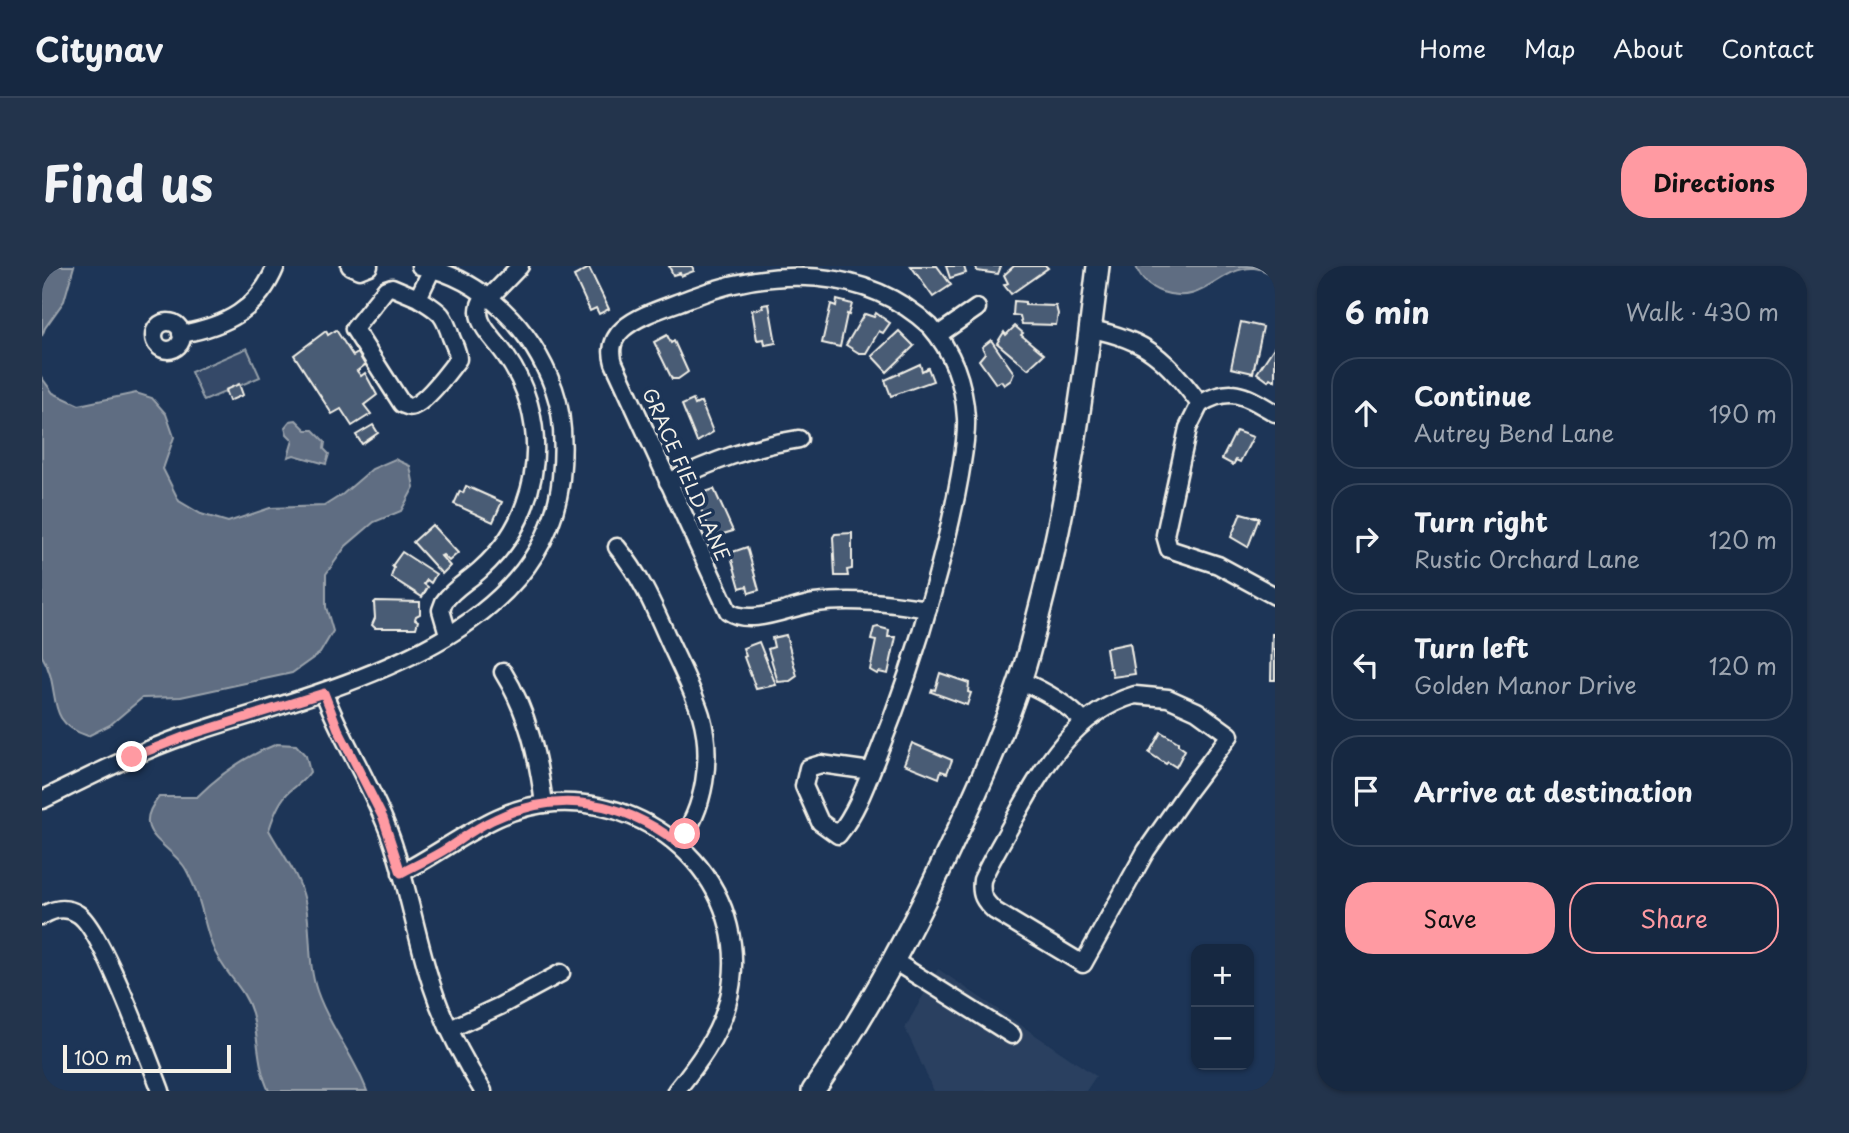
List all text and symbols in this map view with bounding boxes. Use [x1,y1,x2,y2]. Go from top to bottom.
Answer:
text: Citynav [35,23,163,73]
text: Home [1419,30,1486,66]
text: Map [1524,30,1575,66]
text: About [1613,30,1683,66]
text: Contact [1721,30,1814,66]
text: Find us [42,145,213,219]
button: Directions [1621,146,1807,218]
text: 6 min [1345,289,1430,334]
text: Walk · 430 m [1626,294,1779,329]
text: Continue [1414,376,1531,415]
street label: GRACE FIELD LANE [636,383,738,565]
icon: ahead [1347,394,1385,432]
text: 190 m [1709,396,1777,431]
text: Autrey Bend Lane [1414,415,1615,450]
text: Turn right [1414,502,1548,541]
icon: right [1347,520,1385,558]
text: 120 m [1709,522,1777,557]
text: Rustic Orchard Lane [1414,541,1640,576]
text: Turn left [1414,628,1529,667]
icon: left [1347,646,1385,684]
text: 120 m [1709,648,1777,683]
text: Golden Manor Drive [1414,667,1637,702]
route end [116,741,147,772]
icon: arrive [1347,772,1385,810]
text: Arrive at destination [1414,772,1693,811]
route start [669,818,700,849]
button: Save [1345,882,1555,954]
button: Share [1569,882,1779,954]
map controls [1191,944,1254,1070]
button: + [1191,944,1254,1007]
button: − [1191,1007,1254,1070]
scale bar [63,1042,231,1074]
text: 100 m [74,1043,132,1071]

